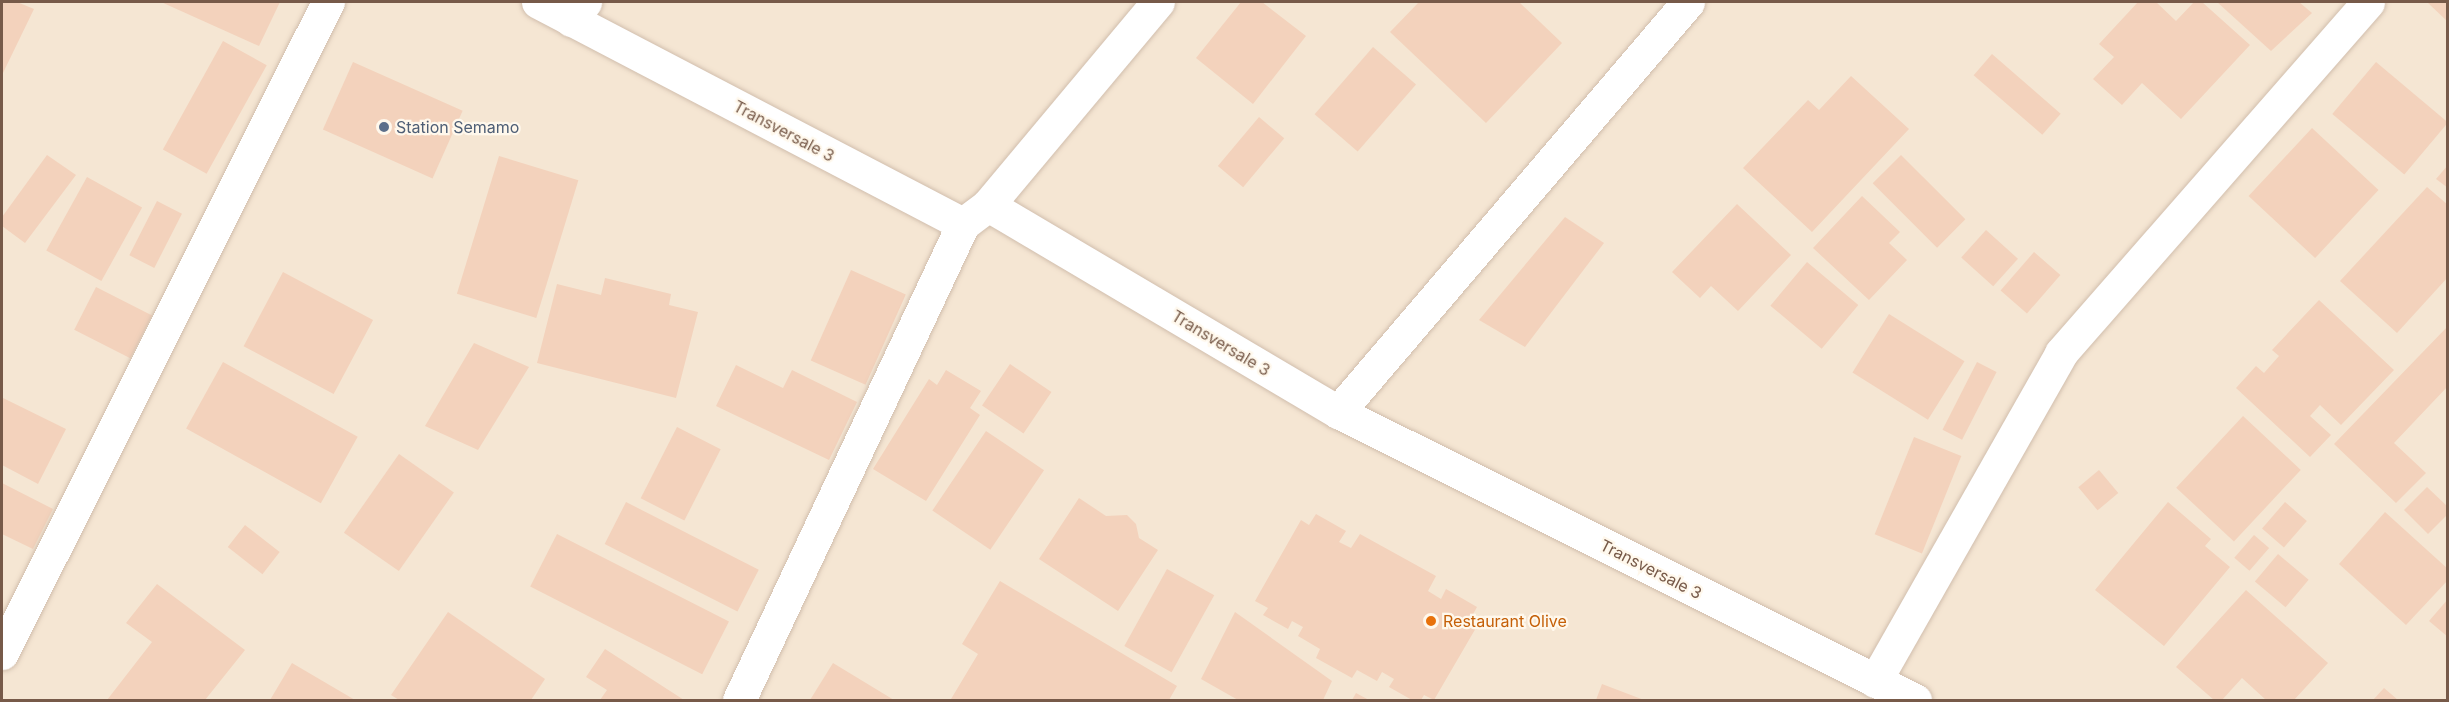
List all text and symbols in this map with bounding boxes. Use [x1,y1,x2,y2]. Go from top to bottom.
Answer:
street label: Transversale 3 [730,96,838,166]
place label: Station Semamo [396,117,519,137]
marker: Station Semamo [377,120,391,134]
street label: Transversale 3 [1168,306,1274,380]
street label: Transversale 3 [1597,535,1705,603]
place label: Restaurant Olive [1443,611,1567,631]
marker: Restaurant Olive [1424,614,1438,628]

